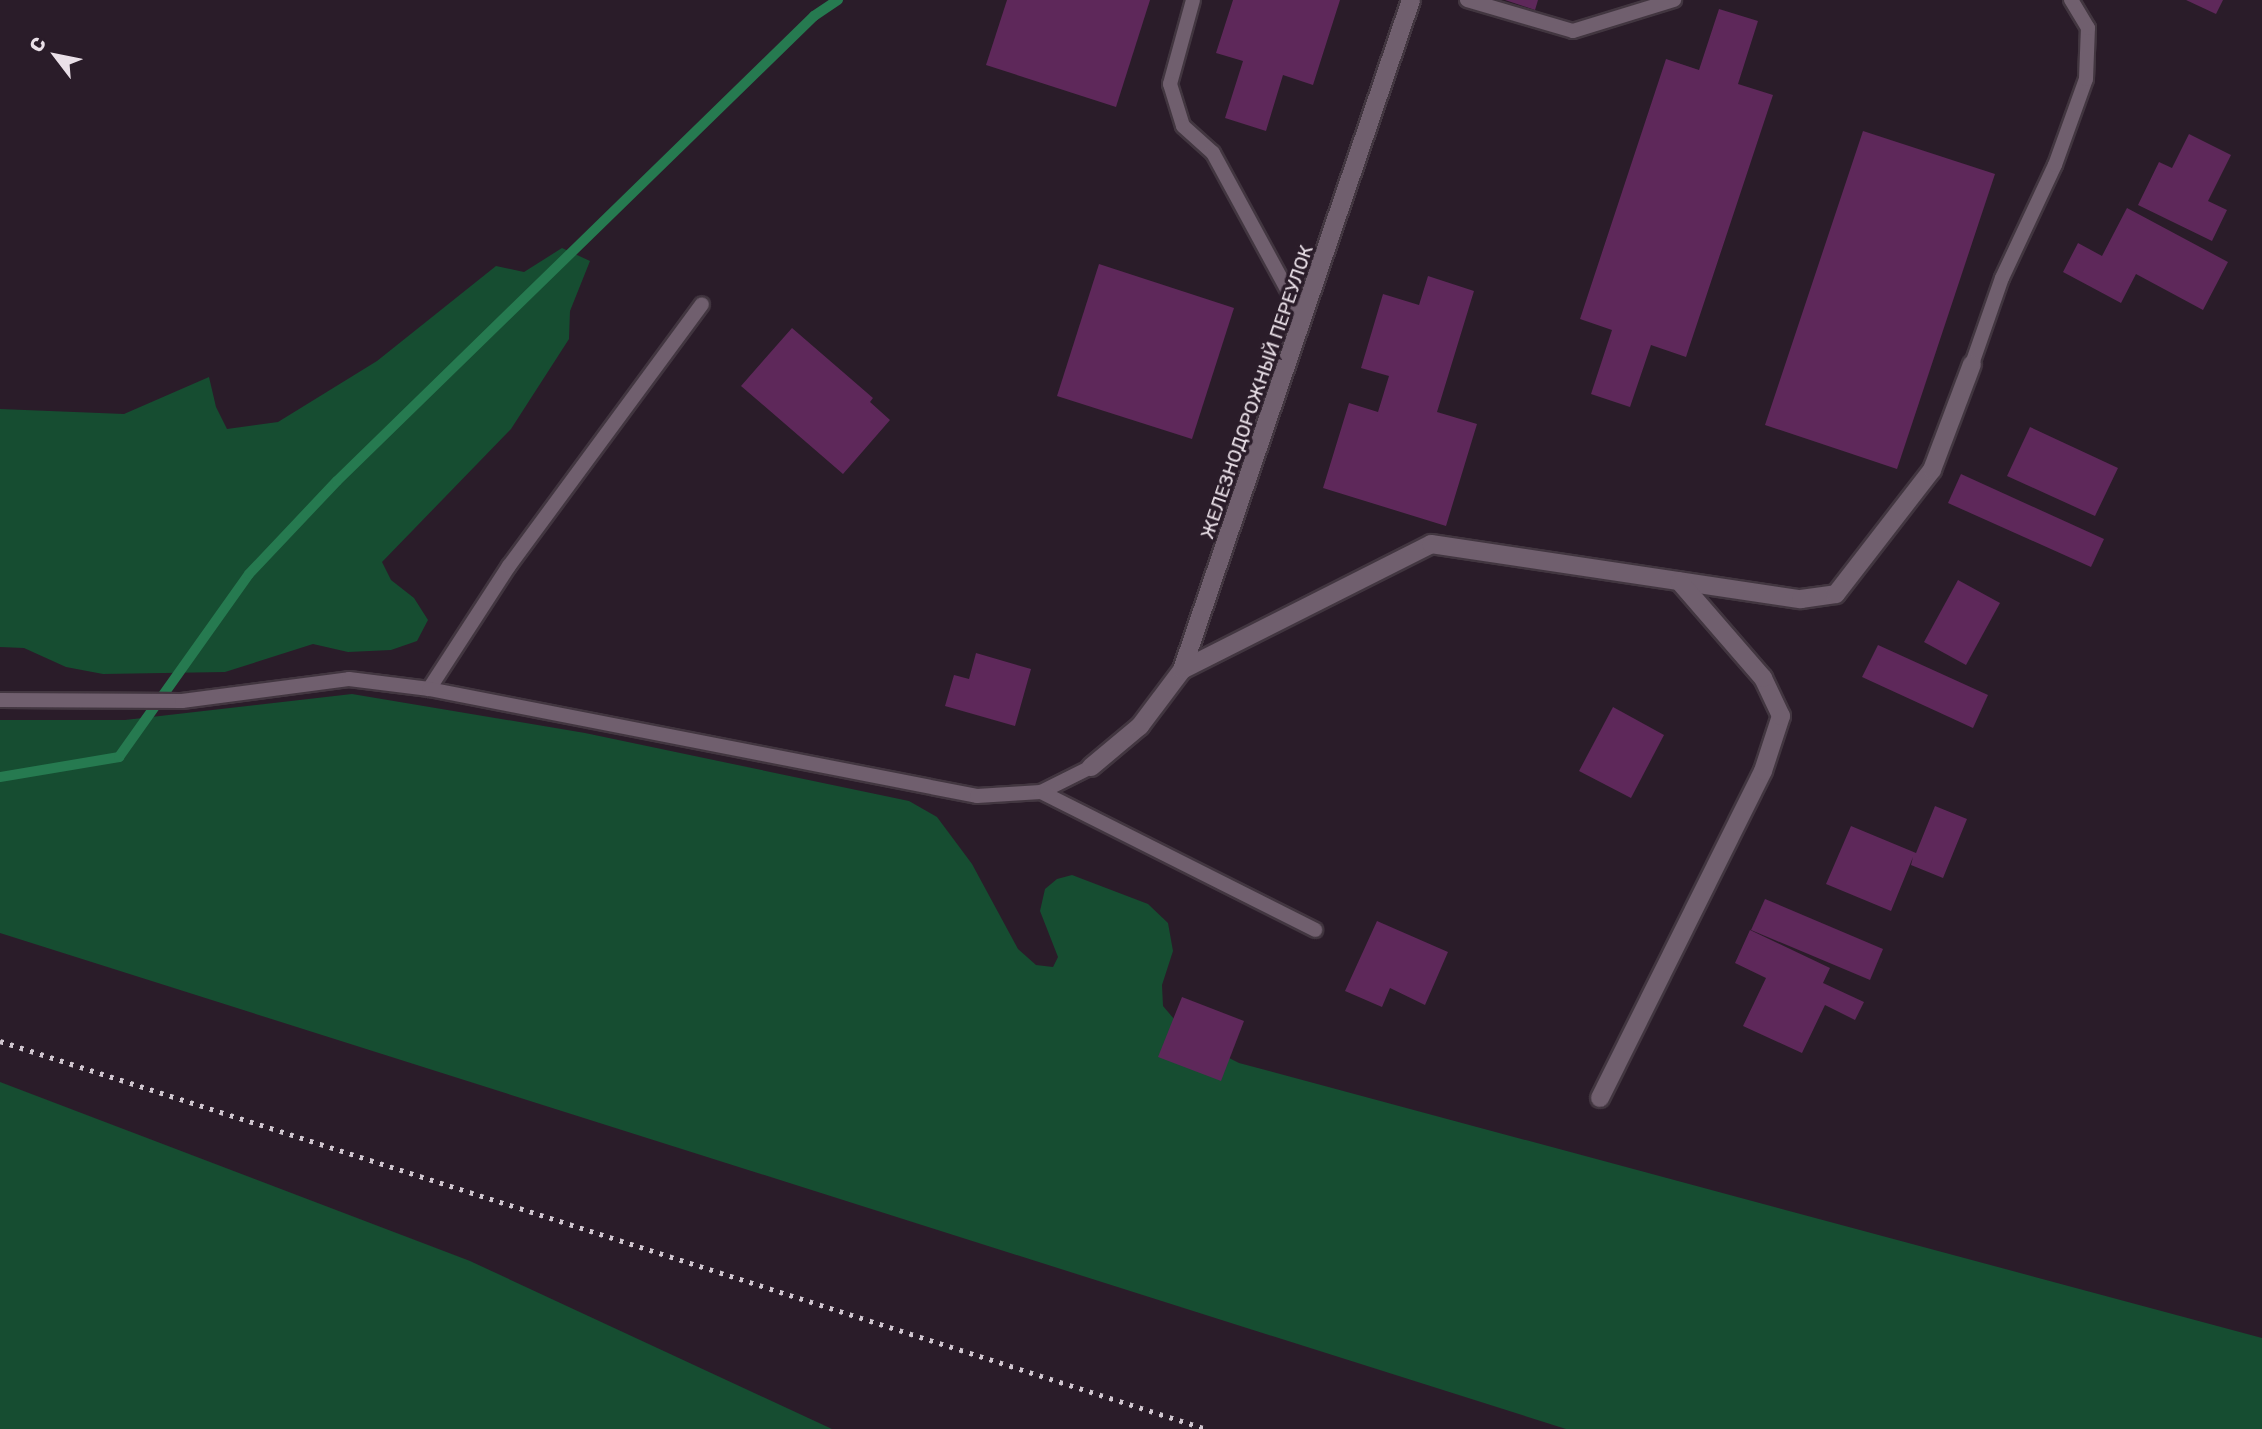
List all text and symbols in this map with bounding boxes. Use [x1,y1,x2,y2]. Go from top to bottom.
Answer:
north arrow [21,21,91,91]
text: С [24,33,51,56]
street label: ЖЕЛЕЗНОДОРОЖНЫЙ ПЕРЕУЛОК [1196,242,1318,542]

